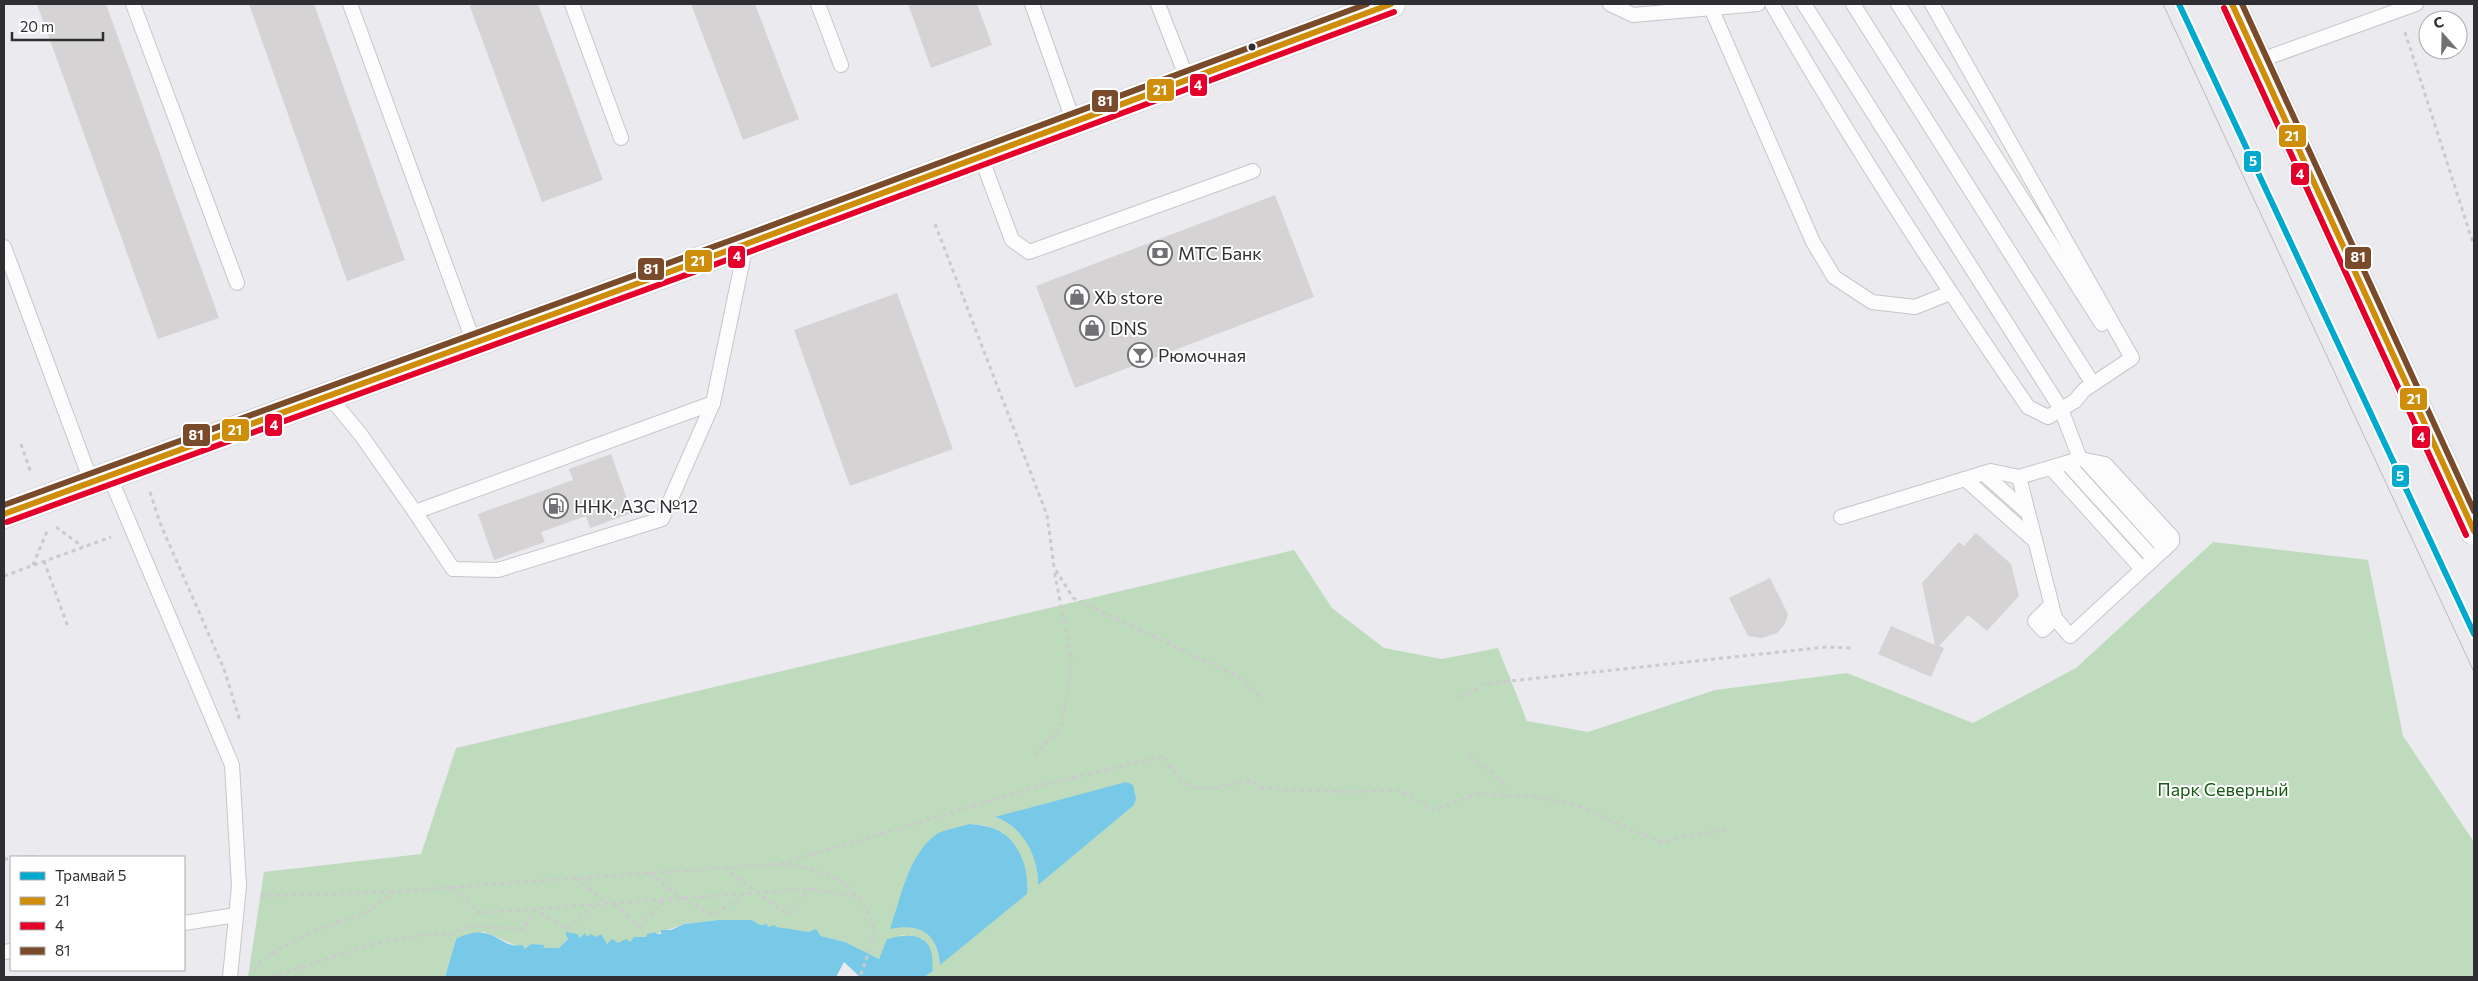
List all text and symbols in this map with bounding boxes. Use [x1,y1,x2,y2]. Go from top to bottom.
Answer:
scale bar [12,10,104,42]
north arrow [2418,10,2468,60]
text: С [2431,13,2446,32]
text: 20 m [20,17,54,35]
unlabelled marker [1247,42,1257,52]
line badge: 4 [1189,73,1208,97]
text: 4 [1194,76,1203,93]
line badge: 21 [1146,78,1175,102]
text: 21 [1153,81,1167,98]
line badge: 81 [1091,89,1119,113]
text: 81 [1098,92,1113,109]
line badge: 21 [2278,124,2307,148]
text: 21 [2285,127,2299,144]
line badge: 5 [2243,150,2262,173]
text: 5 [2249,152,2257,169]
line badge: 4 [2290,162,2310,186]
text: 4 [2296,165,2305,182]
bank icon: МТС Банк [1147,240,1173,266]
place label: МТС Банк [1178,242,1262,264]
line badge: 4 [727,245,746,269]
line badge: 81 [2344,246,2372,270]
text: 4 [733,247,742,264]
text: 81 [2351,248,2366,265]
line badge: 21 [684,249,713,273]
text: 21 [691,252,705,269]
line badge: 81 [637,257,665,281]
text: 81 [644,260,659,277]
shop icon: Xb store [1064,284,1090,310]
place label: Xb store [1094,286,1163,308]
shop icon: DNS [1079,315,1105,341]
place label: DNS [1110,317,1147,339]
bar icon: Рюмочная [1127,342,1153,368]
place label: Рюмочная [1158,344,1246,366]
line badge: 21 [2399,387,2428,411]
text: 21 [2407,390,2421,407]
line badge: 4 [264,413,283,437]
text: 4 [270,416,279,433]
line badge: 21 [221,418,250,442]
text: 21 [228,421,242,438]
line badge: 81 [182,423,211,447]
line badge: 4 [2411,425,2431,449]
text: 81 [189,426,204,443]
text: 4 [2417,428,2426,445]
line badge: 5 [2391,464,2410,488]
text: 5 [2396,467,2404,484]
fuel station icon: ННК, АЗС №12 [543,493,569,519]
place label: ННК, АЗС №12 [574,495,698,517]
park label: Парк Северный [2157,778,2289,800]
legend [10,856,185,971]
text: Трамвай 5 [55,866,126,884]
text: 21 [55,891,70,909]
text: 4 [55,916,64,934]
text: 81 [55,941,71,959]

